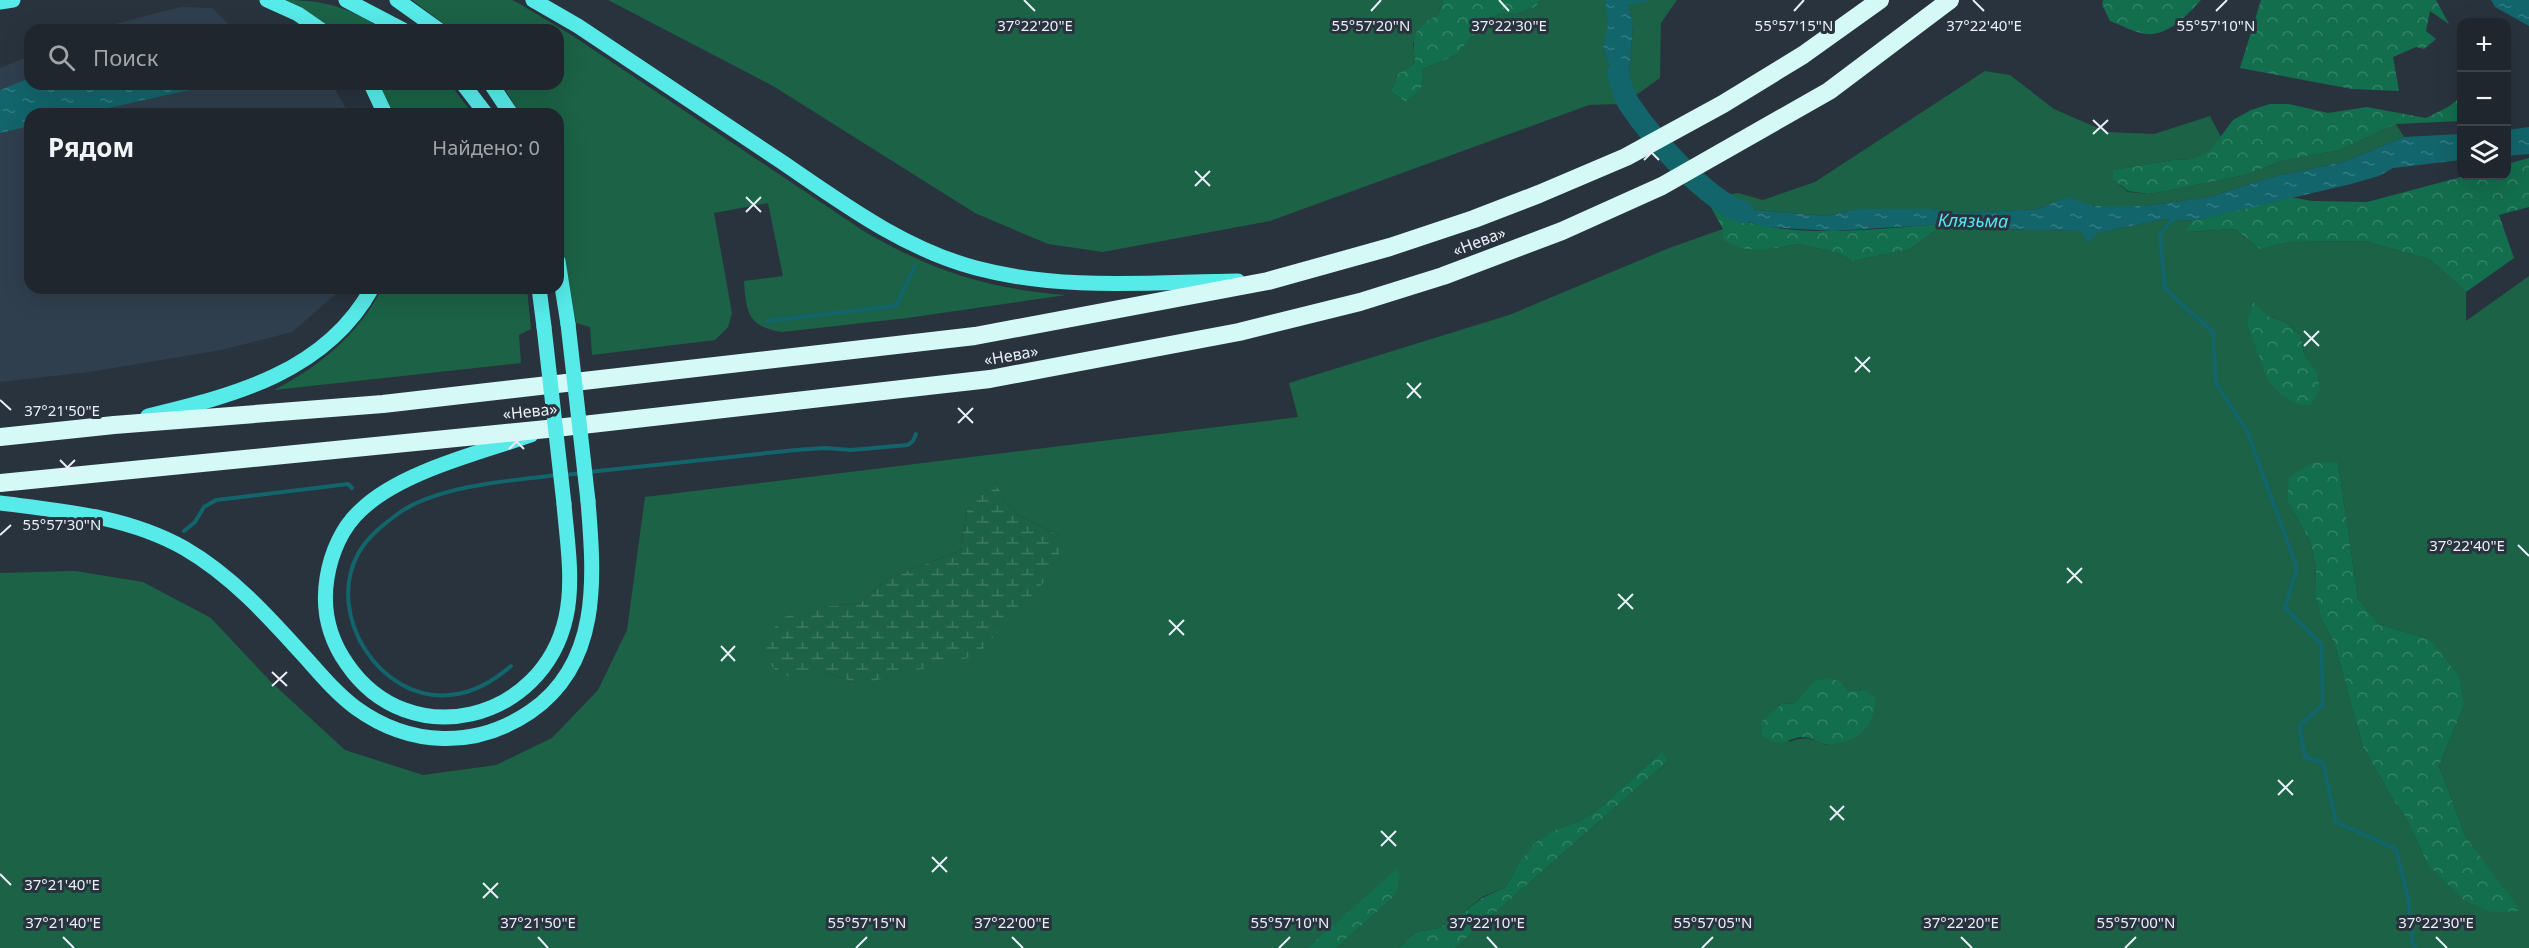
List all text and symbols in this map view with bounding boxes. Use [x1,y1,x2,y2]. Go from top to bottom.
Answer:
text: 37°22'20"E [997,15,1073,35]
text: 55°57'20"N [1332,15,1410,35]
text: 37°22'30"E [1471,15,1547,35]
text: 55°57'15"N [1755,15,1833,35]
text: 37°22'40"E [1946,15,2022,35]
text: 55°57'10"N [2177,15,2255,35]
map controls [2457,18,2511,180]
button: + [2457,18,2511,72]
search box [24,24,564,90]
icon: search [45,41,78,74]
text: Поиск [93,42,158,72]
button: − [2457,72,2511,126]
button: layers [2457,126,2511,180]
text: Рядом [48,129,134,165]
text: Найдено: 0 [432,134,540,161]
water label: Клязьма [1938,207,2008,233]
street label: «Нева» [1449,221,1509,261]
street label: «Нева» [982,339,1040,371]
street label: «Нева» [502,397,558,425]
text: 37°21'50"E [24,400,100,420]
text: 55°57'30"N [23,514,101,534]
text: 37°22'40"E [2429,535,2505,555]
text: 37°21'40"E [24,874,100,894]
text: 37°21'40"E [25,912,101,932]
text: 37°21'50"E [500,912,576,932]
text: 55°57'15"N [828,912,906,932]
text: 37°22'00"E [974,912,1050,932]
text: 55°57'10"N [1251,912,1329,932]
text: 37°22'10"E [1449,912,1525,932]
text: 55°57'05"N [1674,912,1752,932]
text: 37°22'20"E [1923,912,1999,932]
text: 55°57'00"N [2097,912,2175,932]
text: 37°22'30"E [2398,912,2474,932]

